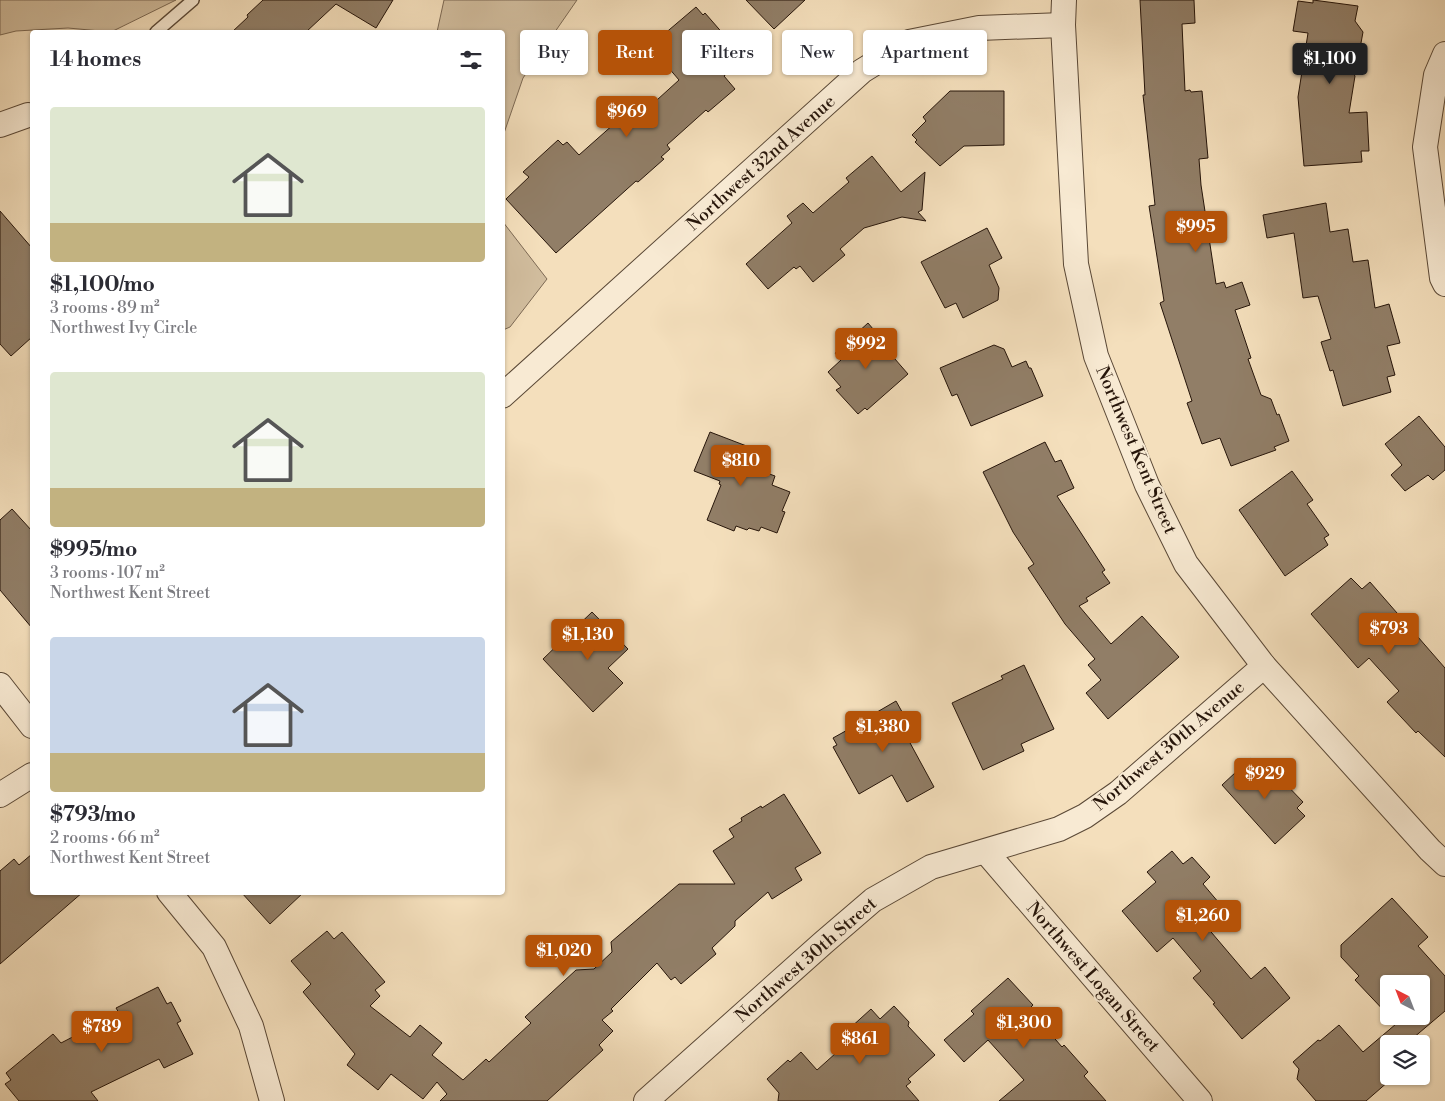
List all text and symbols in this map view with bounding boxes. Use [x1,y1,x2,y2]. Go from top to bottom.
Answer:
chip: Buy [520,30,588,75]
chip: Rent [598,30,672,75]
chip: Filters [682,30,772,75]
chip: New [782,30,853,75]
chip: Apartment [863,30,987,75]
pin: $1,100 [1289,42,1371,85]
icon: filters [457,46,485,74]
text: 14 homes [50,47,141,73]
text: $1,100 [1304,49,1356,69]
street label: Northwest 32nd Avenue [682,90,840,236]
pin: $969 [597,96,657,138]
text: $969 [607,102,647,122]
icon: home [223,140,313,230]
pin: $995 [1166,210,1226,253]
text: $995 [1176,217,1216,237]
text: $1,100/mo [50,272,155,298]
text: 3 rooms · 89 m² [50,298,160,318]
text: Northwest Ivy Circle [50,318,197,338]
pin: $992 [836,328,896,370]
text: $992 [846,334,886,354]
street label: Northwest Kent Street [1090,363,1182,538]
icon: home [223,405,313,495]
pin: $810 [711,444,771,487]
text: $810 [722,451,760,471]
text: $995/mo [50,537,137,563]
text: 3 rooms · 107 m² [50,563,165,583]
text: Northwest Kent Street [50,583,210,603]
pin: $793 [1359,612,1419,655]
pin: $1,130 [547,618,629,661]
text: $793 [1370,619,1408,639]
text: $1,130 [562,625,614,645]
icon: home [223,670,313,760]
street label: Northwest 30th Avenue [1089,676,1249,816]
pin: $1,380 [842,710,924,753]
text: $1,380 [856,717,910,737]
pin: $929 [1235,758,1295,800]
text: $929 [1245,764,1285,784]
text: $793/mo [50,802,136,828]
text: 2 rooms · 66 m² [50,828,160,848]
text: Northwest Kent Street [50,848,210,868]
street label: Northwest 30th Street [731,892,882,1028]
street label: Northwest Logan Street [1021,897,1165,1057]
pin: $1,260 [1162,900,1244,942]
text: $1,260 [1176,906,1230,926]
pin: $1,020 [523,934,605,977]
text: $1,020 [536,941,592,961]
north arrow [1380,975,1430,1025]
map controls [1380,975,1430,1085]
pin: $1,300 [983,1006,1065,1049]
pin: $789 [72,1010,132,1053]
text: $1,300 [996,1013,1052,1033]
text: $789 [83,1017,121,1037]
pin: $861 [830,1022,890,1065]
text: $861 [841,1029,879,1049]
button: layers [1380,1035,1430,1085]

